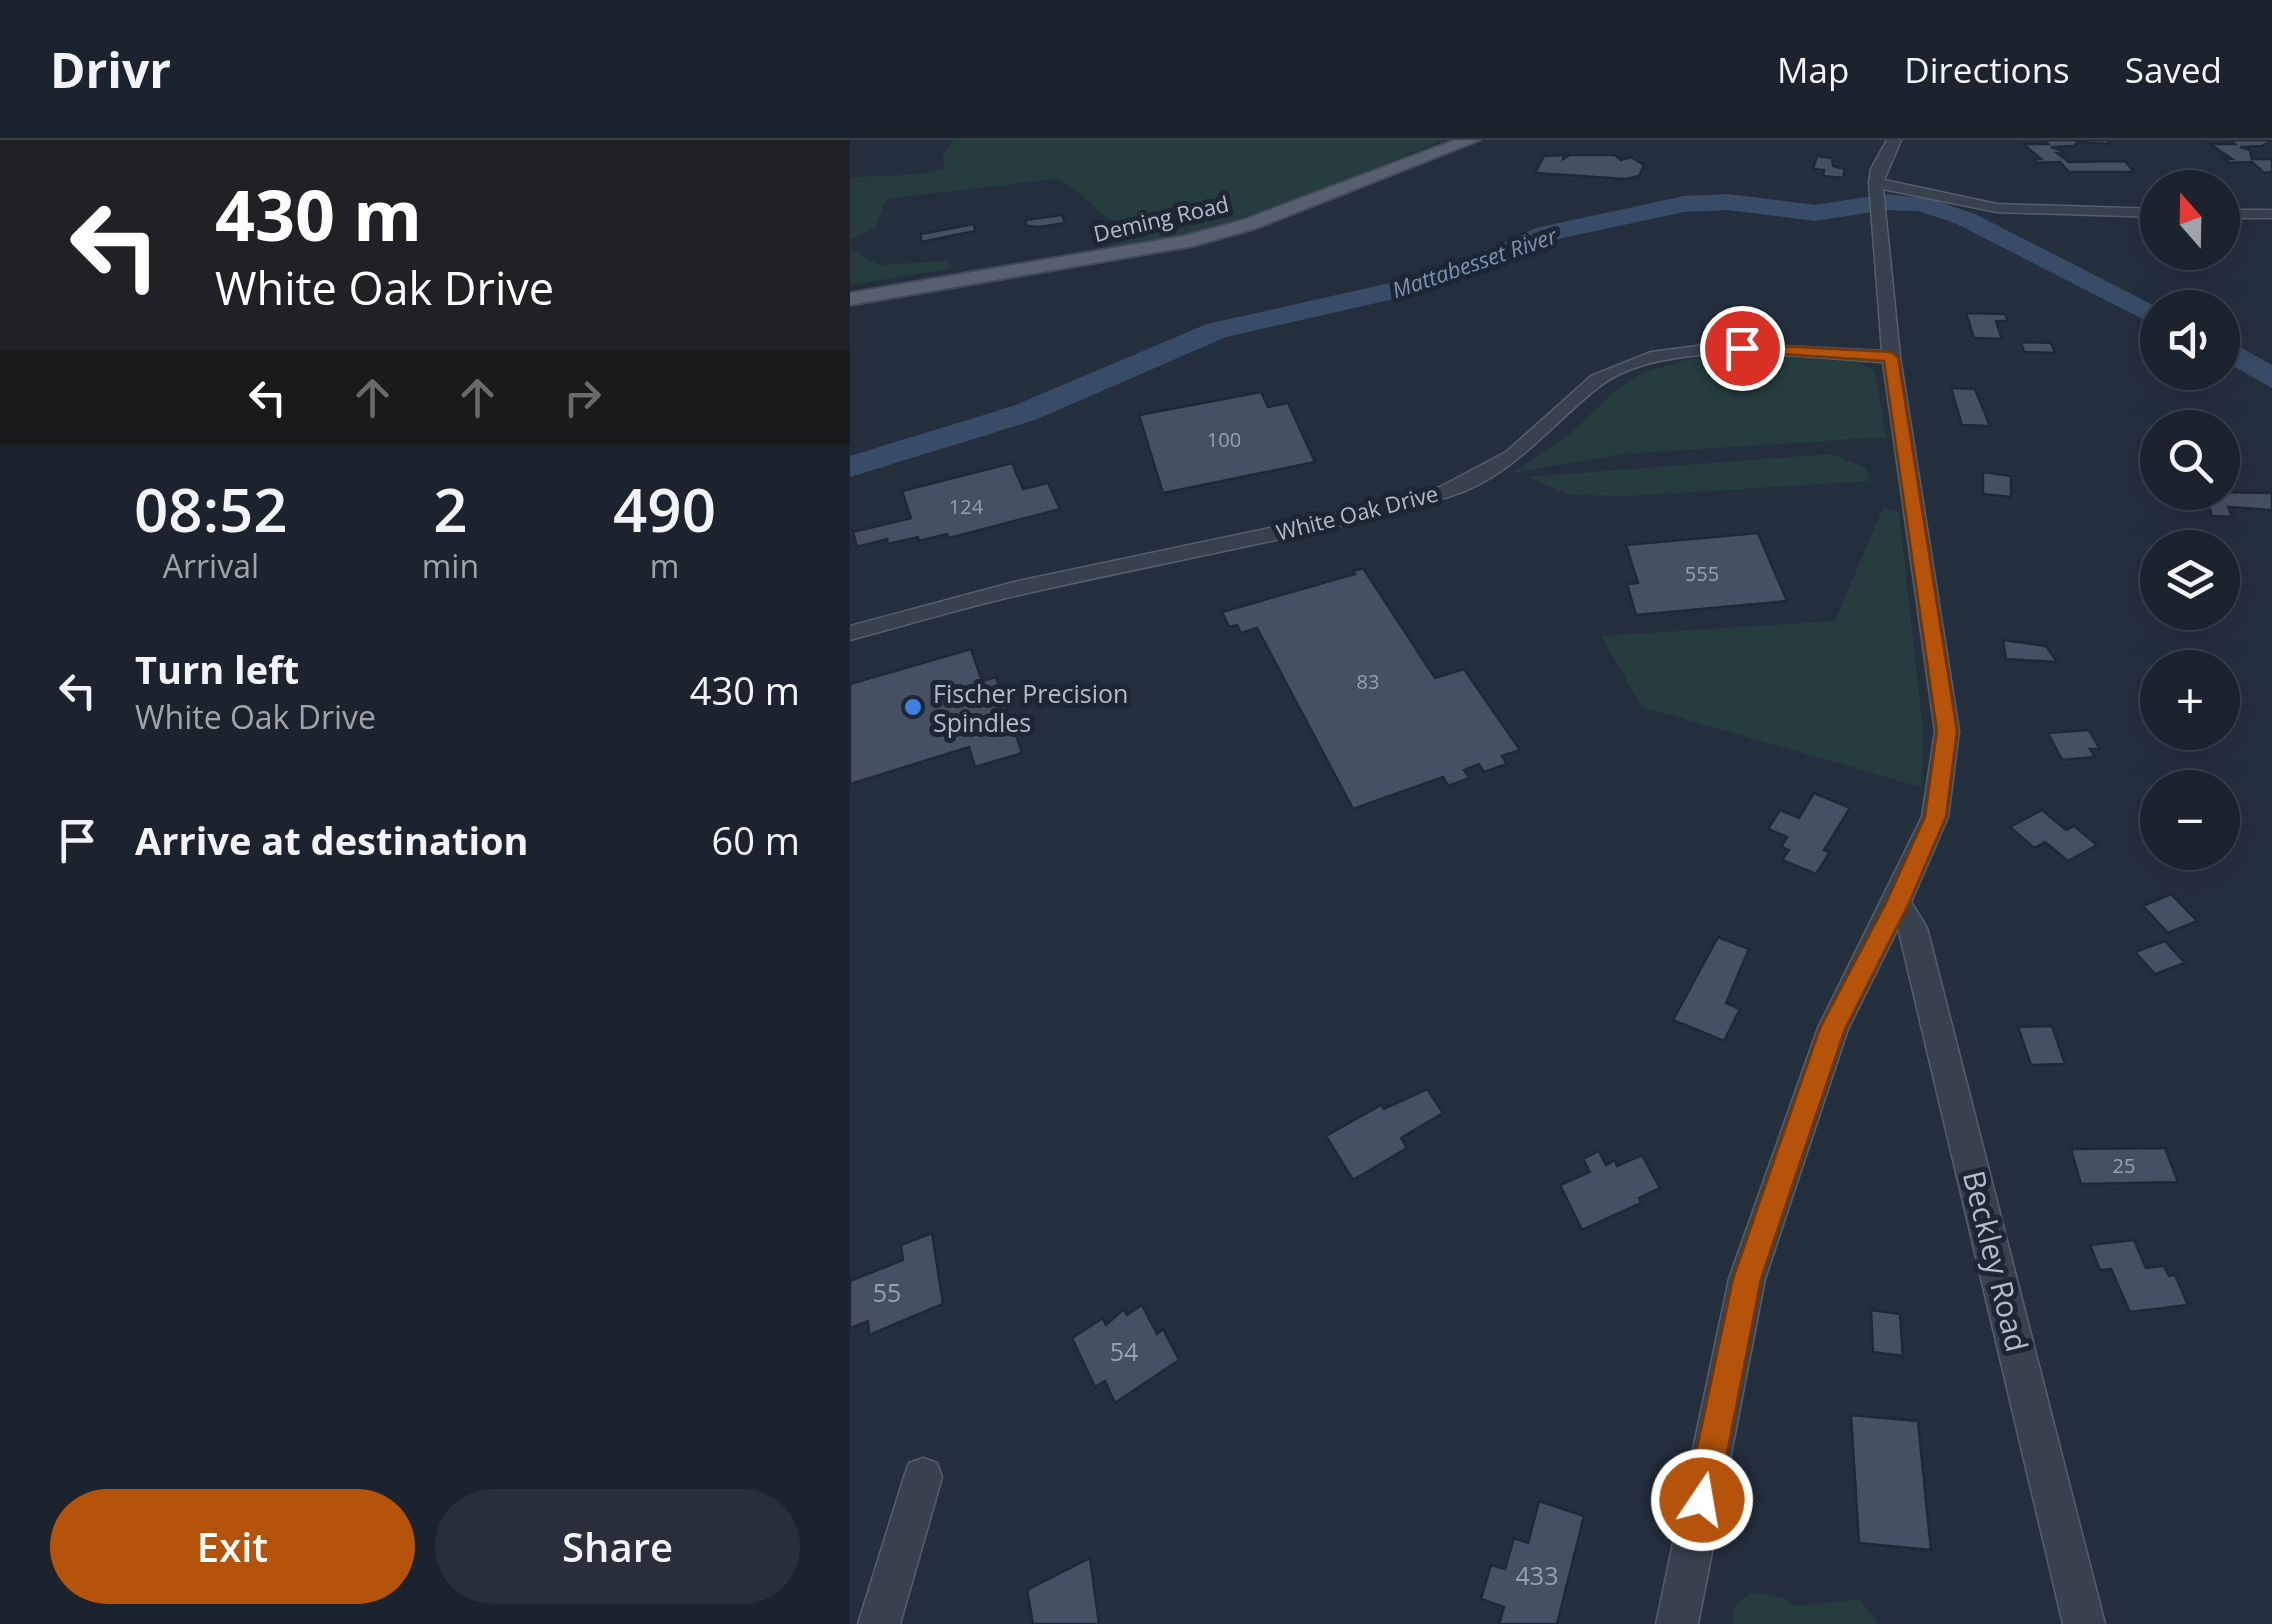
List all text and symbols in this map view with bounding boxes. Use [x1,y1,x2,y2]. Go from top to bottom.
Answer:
text: Drivr [50,37,171,102]
text: Map [1777,46,1849,93]
text: Directions [1904,46,2070,93]
text: Saved [2125,46,2222,93]
text: 430 m [215,166,422,262]
north arrow [2140,170,2240,270]
map controls [2140,170,2240,870]
icon: left [50,180,180,310]
street label: Deming Road [1090,188,1232,248]
water label: Mattabesset River [1388,219,1562,304]
text: White Oak Drive [215,257,554,318]
button: sound [2140,290,2240,390]
pin [1700,306,1785,391]
icon: arrive [1715,321,1770,376]
icon: left [240,370,295,425]
icon: ahead [345,370,400,425]
icon: ahead [450,370,505,425]
icon: right [555,370,610,425]
button: search [2140,410,2240,510]
house number: 100 [1207,426,1241,453]
text: 08:52 [134,468,288,550]
text: 2 [433,468,468,550]
text: 490 [613,468,716,550]
street label: White Oak Drive [1273,477,1441,547]
house number: 124 [949,493,984,520]
button: layers [2140,530,2240,630]
text: Arrival [163,544,259,587]
text: min [422,544,479,587]
text: m [650,544,679,587]
house number: 555 [1685,560,1719,587]
text: Turn left [135,643,299,695]
button: + [2140,650,2240,750]
icon: left [50,663,105,718]
text: 430 m [690,664,800,716]
house number: 83 [1357,668,1379,695]
place label: Fischer Precision Spindles [933,676,1128,739]
text: White Oak Drive [135,695,376,738]
marker: Fischer Precision Spindles [902,696,924,718]
button: − [2140,770,2240,870]
icon: arrive [50,813,105,868]
text: Arrive at destination [135,814,529,866]
text: 60 m [711,814,800,866]
house number: 25 [2113,1152,2135,1179]
street label: Beckley Road [1954,1166,2038,1356]
house number: 55 [873,1275,901,1309]
house number: 54 [1110,1334,1138,1368]
position arrow [1650,1448,1754,1552]
button: Exit [50,1489,415,1604]
button: Share [435,1489,800,1604]
house number: 433 [1516,1558,1558,1592]

